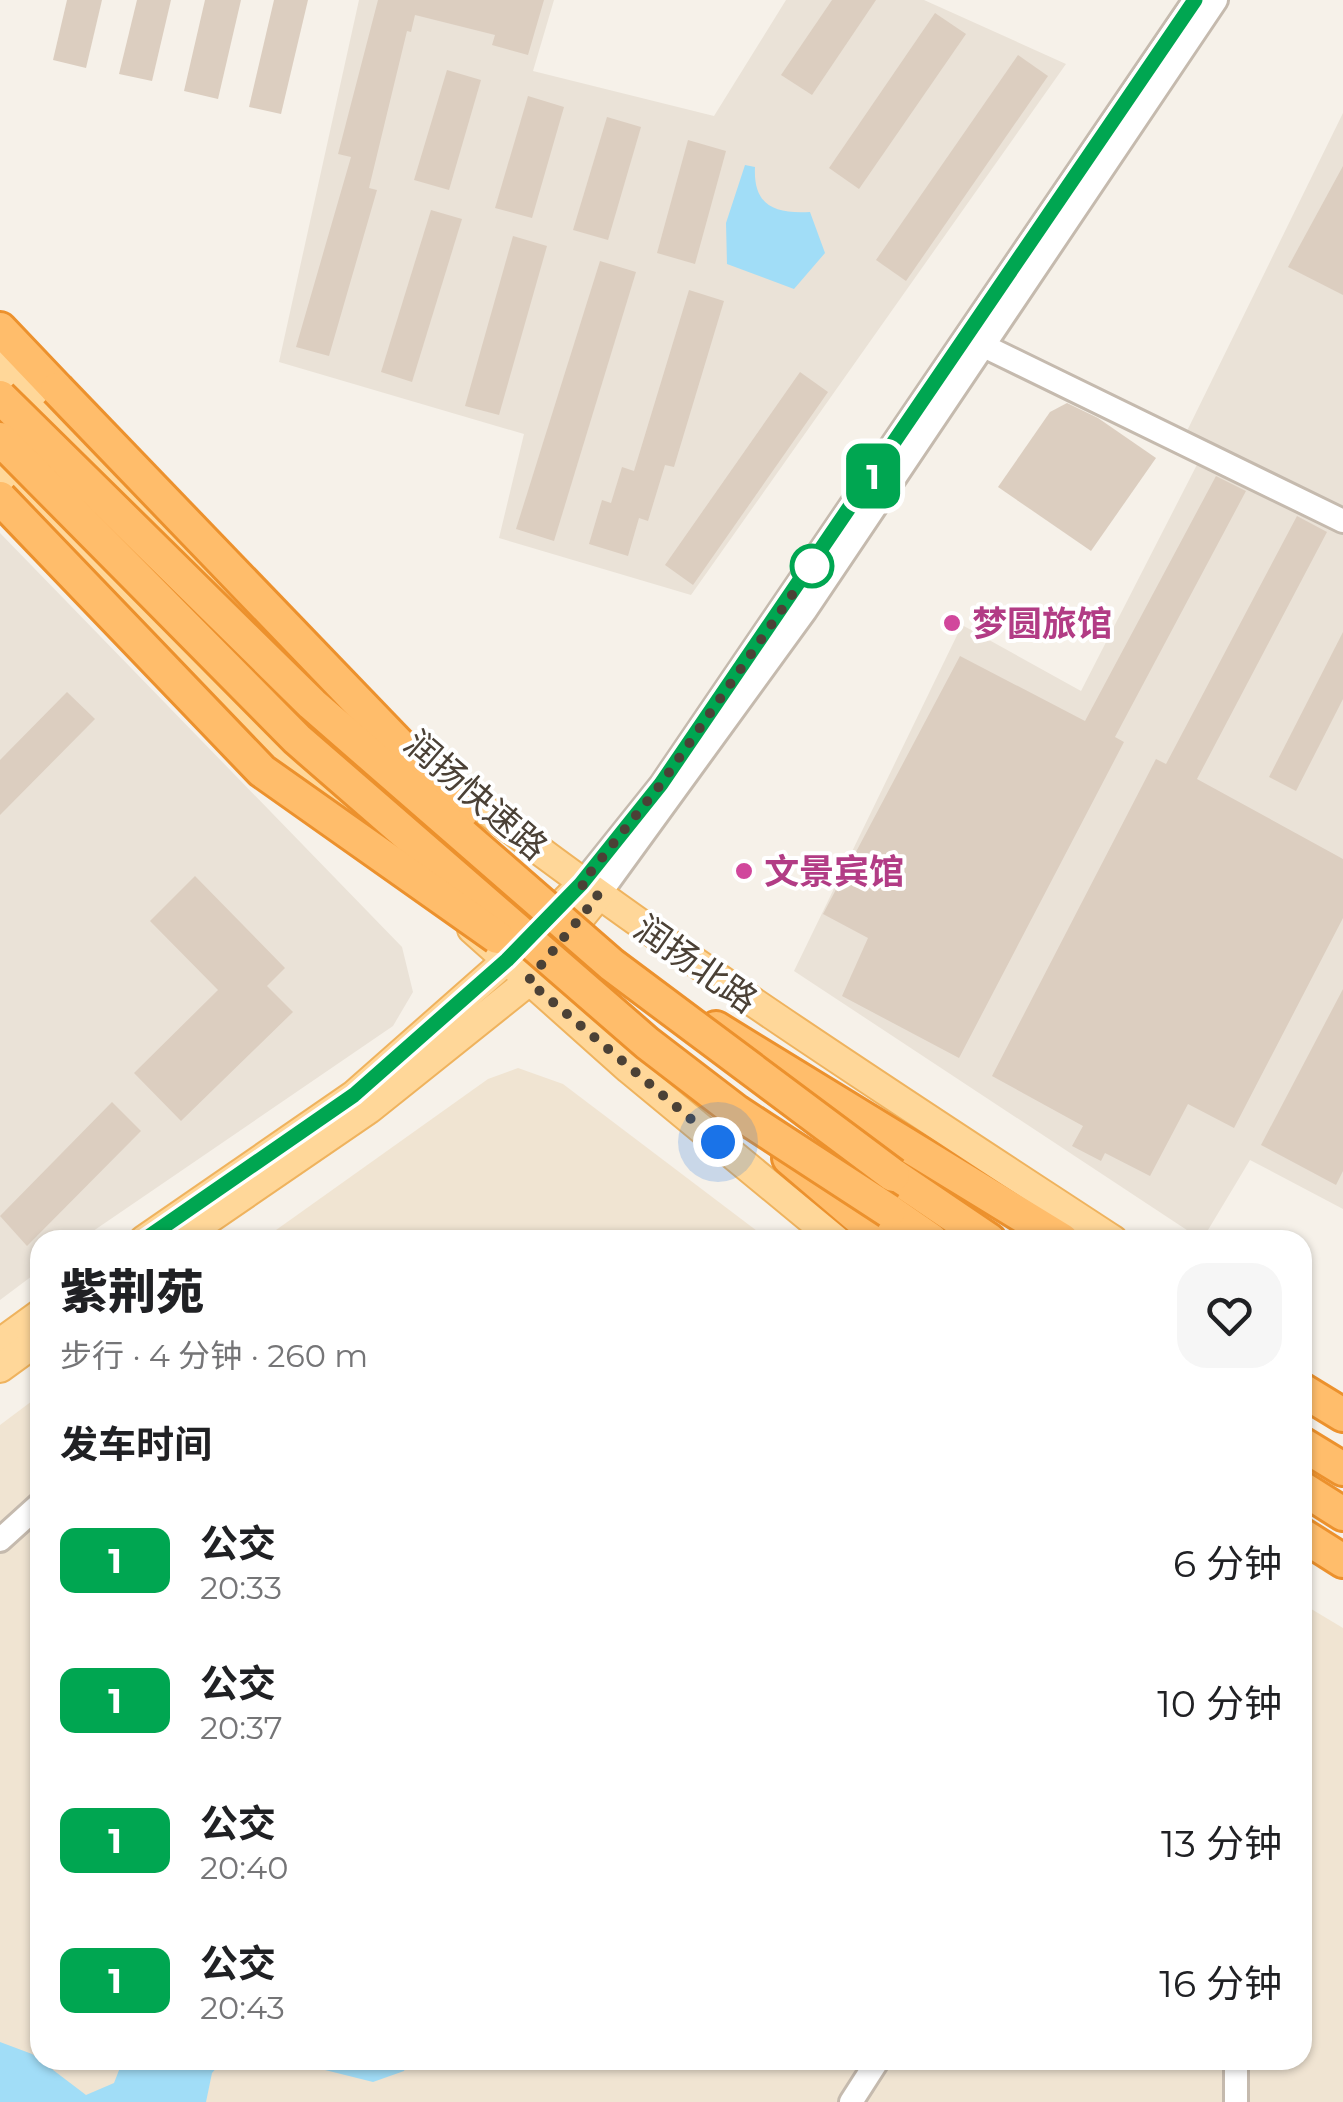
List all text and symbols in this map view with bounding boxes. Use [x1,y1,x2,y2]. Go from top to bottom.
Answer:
line badge: 1 [840,444,906,508]
text: 1 [866,455,880,498]
unlabelled marker [791,545,833,587]
place label: 梦圆旅馆 [972,602,1112,645]
marker: 梦圆旅馆 [941,612,963,634]
street label: 润扬快速路 [396,721,556,869]
place label: 文景宾馆 [764,850,904,893]
marker: 文景宾馆 [733,860,755,882]
street label: 润扬北路 [626,906,766,1022]
your location [693,1117,743,1167]
text: 紫荆苑 [60,1263,204,1321]
button: heart [1177,1263,1282,1368]
text: 步行 · 4 分钟 · 260 m [60,1336,368,1375]
text: 发车时间 [60,1421,212,1468]
text: 公交 [200,1520,276,1567]
text: 1 [108,1539,122,1582]
text: 6 分钟 [1173,1540,1282,1587]
text: 20:33 [200,1568,282,1607]
text: 公交 [200,1660,276,1707]
text: 1 [108,1679,122,1722]
text: 10 分钟 [1157,1680,1282,1727]
text: 20:37 [200,1708,283,1747]
text: 公交 [200,1800,276,1847]
text: 1 [108,1819,122,1862]
text: 13 分钟 [1161,1820,1282,1867]
text: 20:40 [200,1848,288,1887]
text: 公交 [200,1940,276,1987]
text: 1 [108,1959,122,2002]
text: 16 分钟 [1159,1960,1282,2007]
text: 20:43 [200,1988,285,2027]

